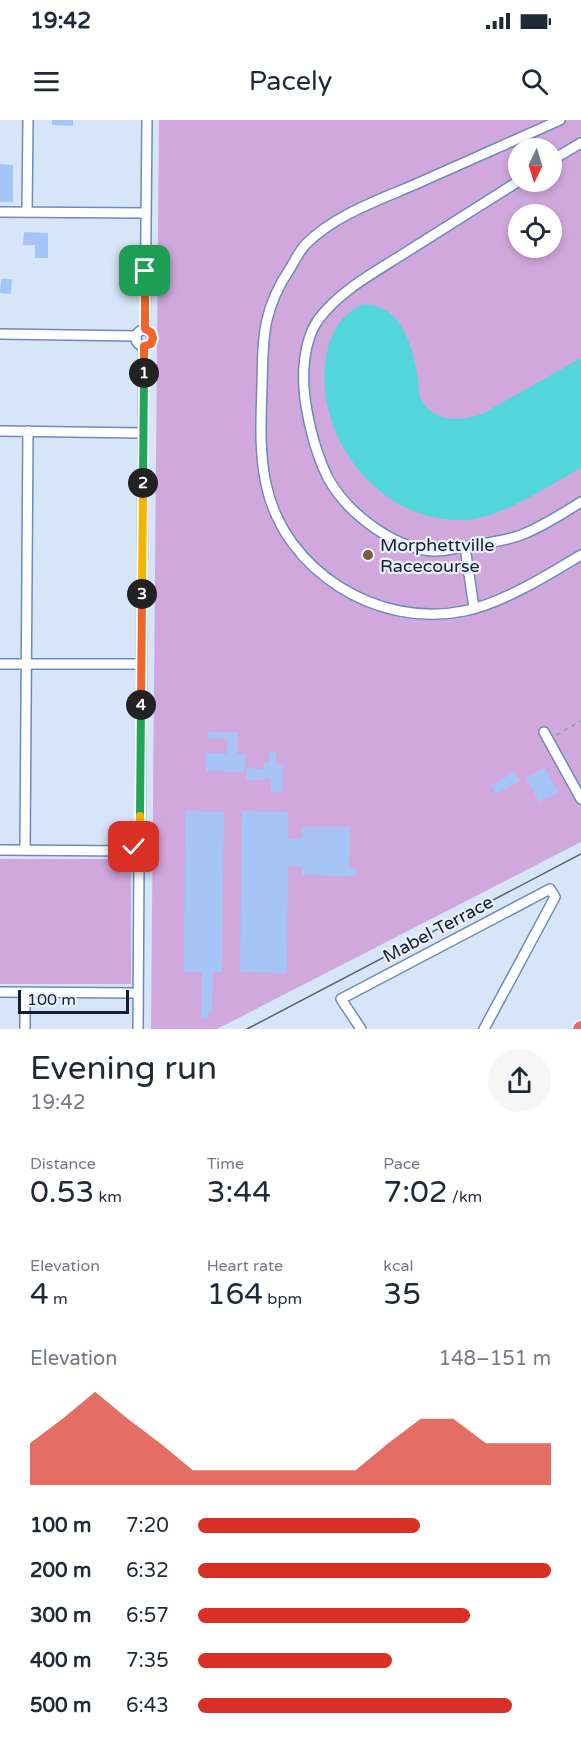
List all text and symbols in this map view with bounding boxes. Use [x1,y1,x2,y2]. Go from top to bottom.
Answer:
text: 19:42 [30,8,91,34]
icon: menu [30,65,63,98]
text: Pacely [249,65,332,98]
icon: search [518,65,551,98]
north arrow [508,138,562,192]
map controls [508,138,562,258]
button: locate [508,204,562,258]
pin [119,245,170,296]
icon: arrive [128,254,161,287]
pin: 1 [129,358,159,388]
text: 1 [139,363,149,383]
pin: 2 [128,468,158,498]
text: 2 [138,473,148,493]
place label: Morphettville Racecourse [380,534,494,577]
marker: Morphettville Racecourse [361,548,375,562]
pin: 3 [127,579,157,609]
text: 3 [137,584,147,604]
pin: 4 [126,690,156,720]
text: 4 [136,695,146,715]
pin [108,821,159,872]
icon: check [117,830,150,863]
street label: Mabel Terrace [379,891,497,967]
scale bar [18,987,129,1014]
text: 100 m [27,990,76,1010]
text: Evening run [30,1049,217,1088]
button: share [488,1049,551,1112]
text: 19:42 [30,1091,85,1115]
text: Distance [30,1154,96,1174]
text: Time [207,1154,244,1174]
text: Pace [383,1154,420,1174]
text: 0.53 [30,1174,94,1211]
text: 3:44 [207,1174,271,1211]
text: 7:02 [383,1174,448,1211]
text: km [94,1187,122,1207]
text: /km [448,1187,482,1207]
text: Elevation [30,1256,100,1276]
text: Heart rate [207,1256,283,1276]
text: kcal [383,1256,413,1276]
text: 4 [30,1276,49,1313]
text: 164 [207,1276,263,1313]
text: 35 [383,1276,421,1313]
text: m [49,1289,68,1309]
text: bpm [263,1289,302,1309]
text: Elevation [30,1347,117,1371]
text: 148–151 m [438,1347,551,1371]
text: 100 m [30,1514,91,1538]
text: 7:20 [126,1514,169,1538]
text: 200 m [30,1559,91,1583]
text: 6:32 [126,1559,169,1583]
text: 300 m [30,1604,91,1628]
text: 6:57 [126,1604,169,1628]
text: 400 m [30,1649,91,1673]
text: 7:35 [126,1649,169,1673]
text: 500 m [30,1694,91,1718]
text: 6:43 [126,1694,169,1718]

